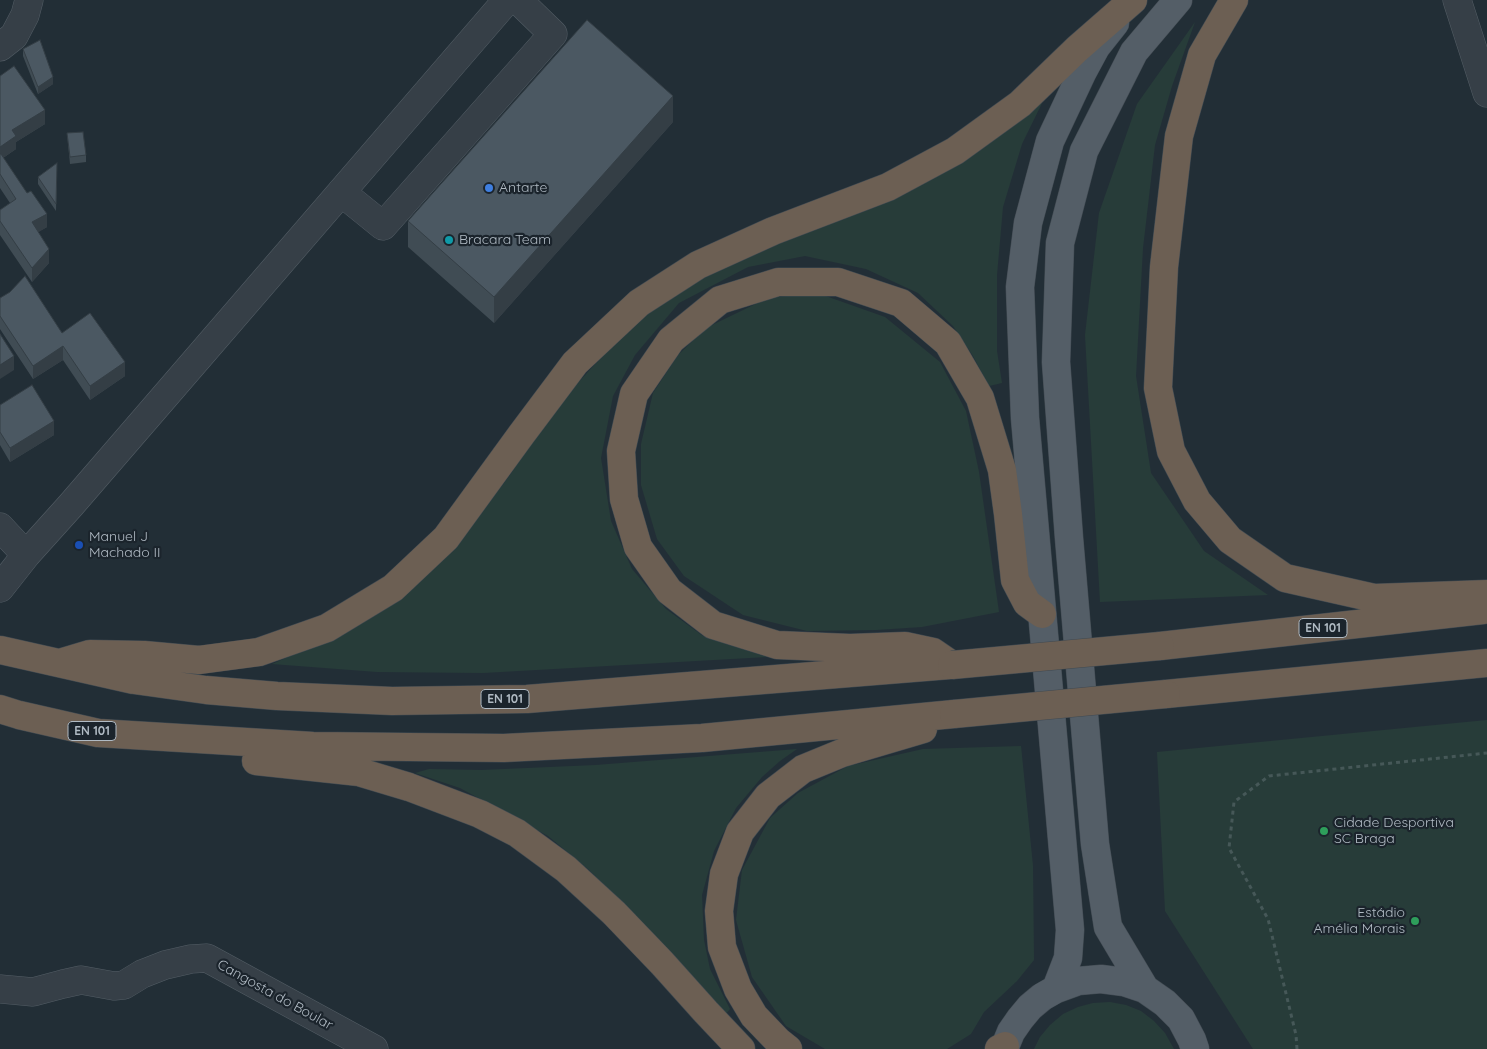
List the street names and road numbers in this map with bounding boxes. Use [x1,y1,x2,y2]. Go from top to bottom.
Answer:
road number: EN 101 [1299,618,1347,638]
road number: EN 101 [481,690,529,709]
road number: EN 101 [68,721,116,740]
street label: Cangosta do Boular [214,956,336,1034]

